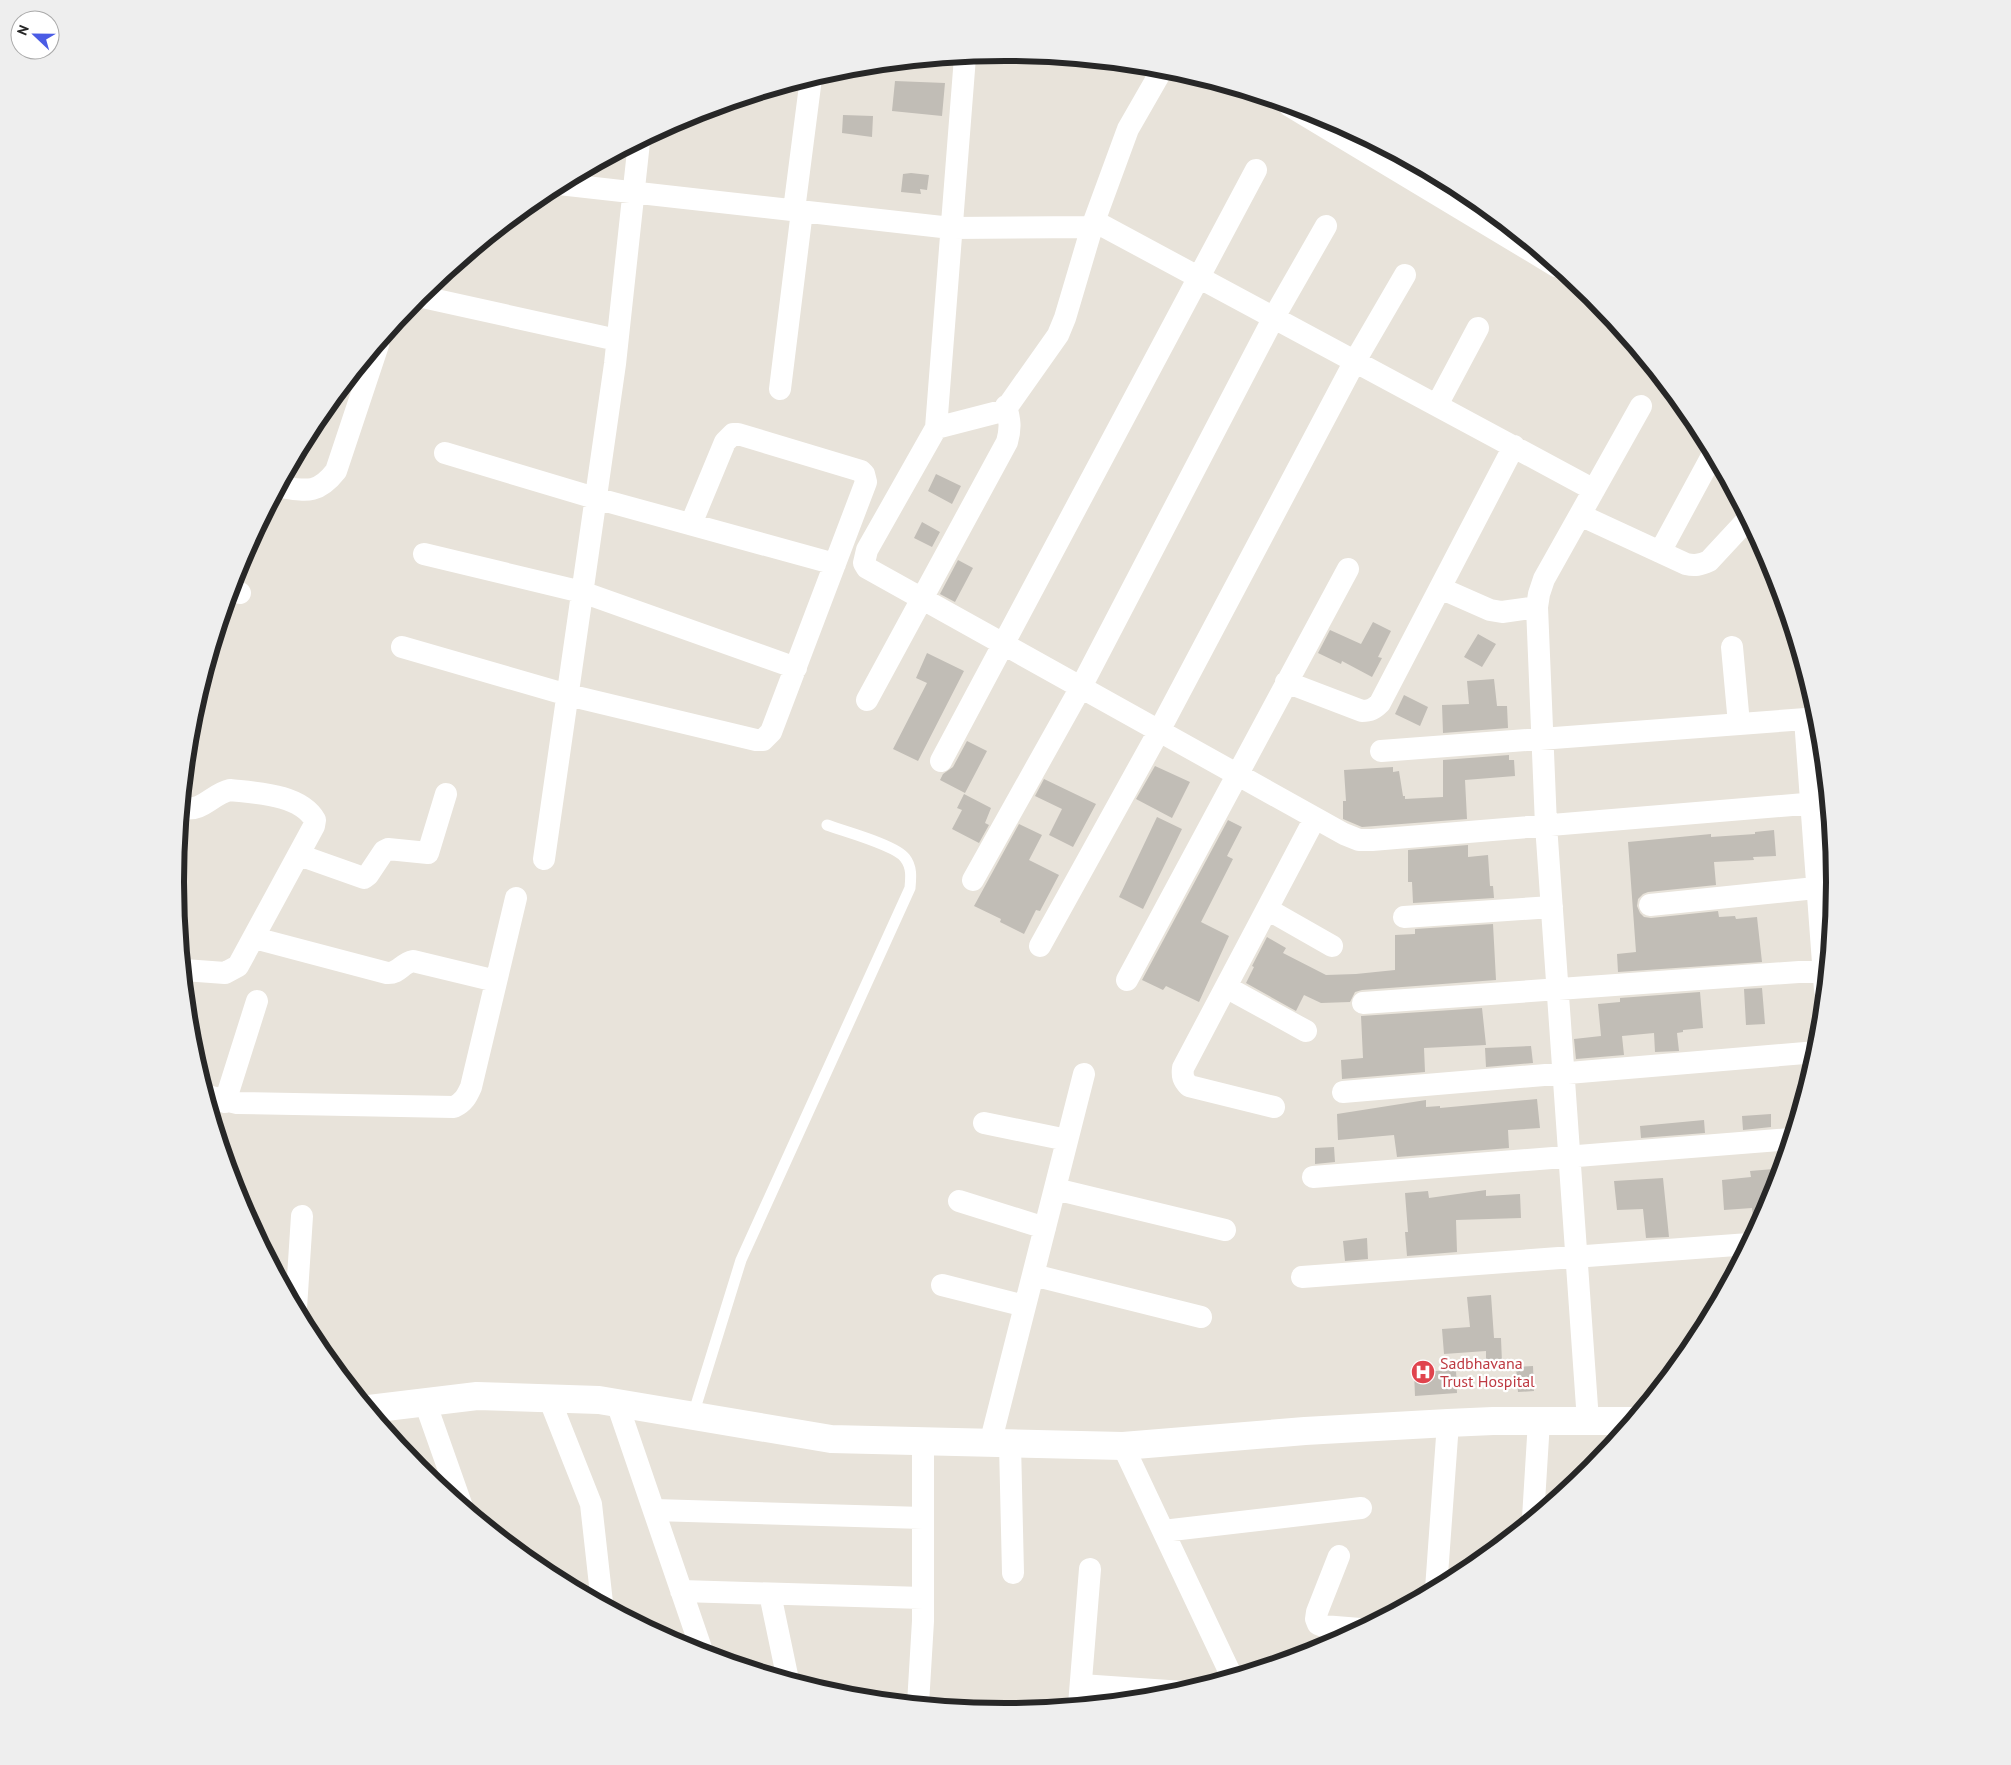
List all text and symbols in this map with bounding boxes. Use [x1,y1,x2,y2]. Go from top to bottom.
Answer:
north arrow [10,10,60,60]
text: N [13,22,33,38]
place label: Sadbhavana Trust Hospital [1440,1353,1535,1391]
hospital icon: Sadbhavana Trust Hospital [1410,1359,1436,1385]

